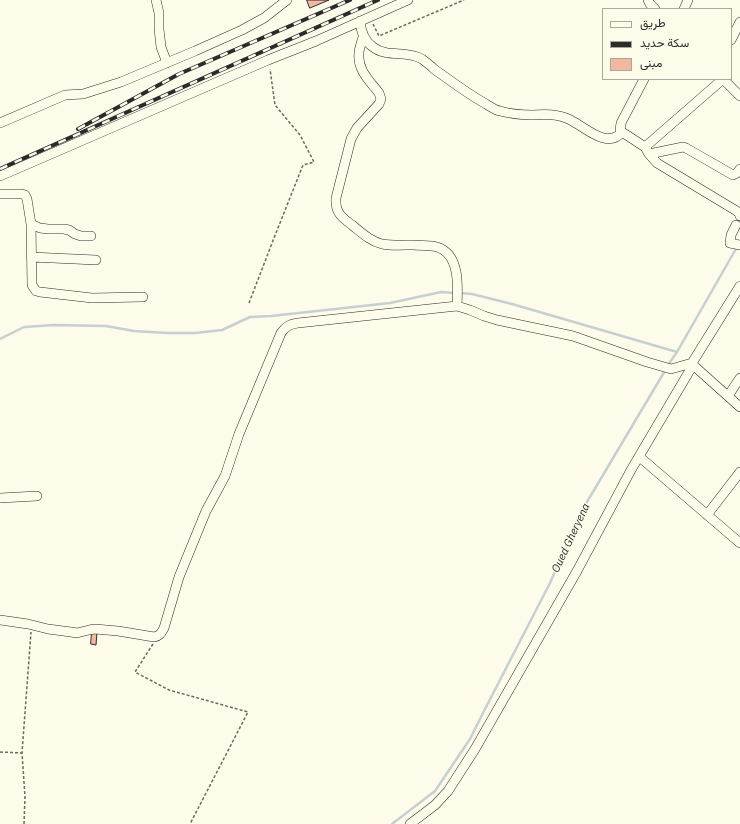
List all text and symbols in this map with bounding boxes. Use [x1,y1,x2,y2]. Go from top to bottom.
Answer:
legend [602,8,732,80]
text: طريق [640,15,665,30]
text: سكة حديد [640,35,689,50]
text: مبنى [640,55,662,70]
water label: Oued Gheryena [549,501,593,575]

